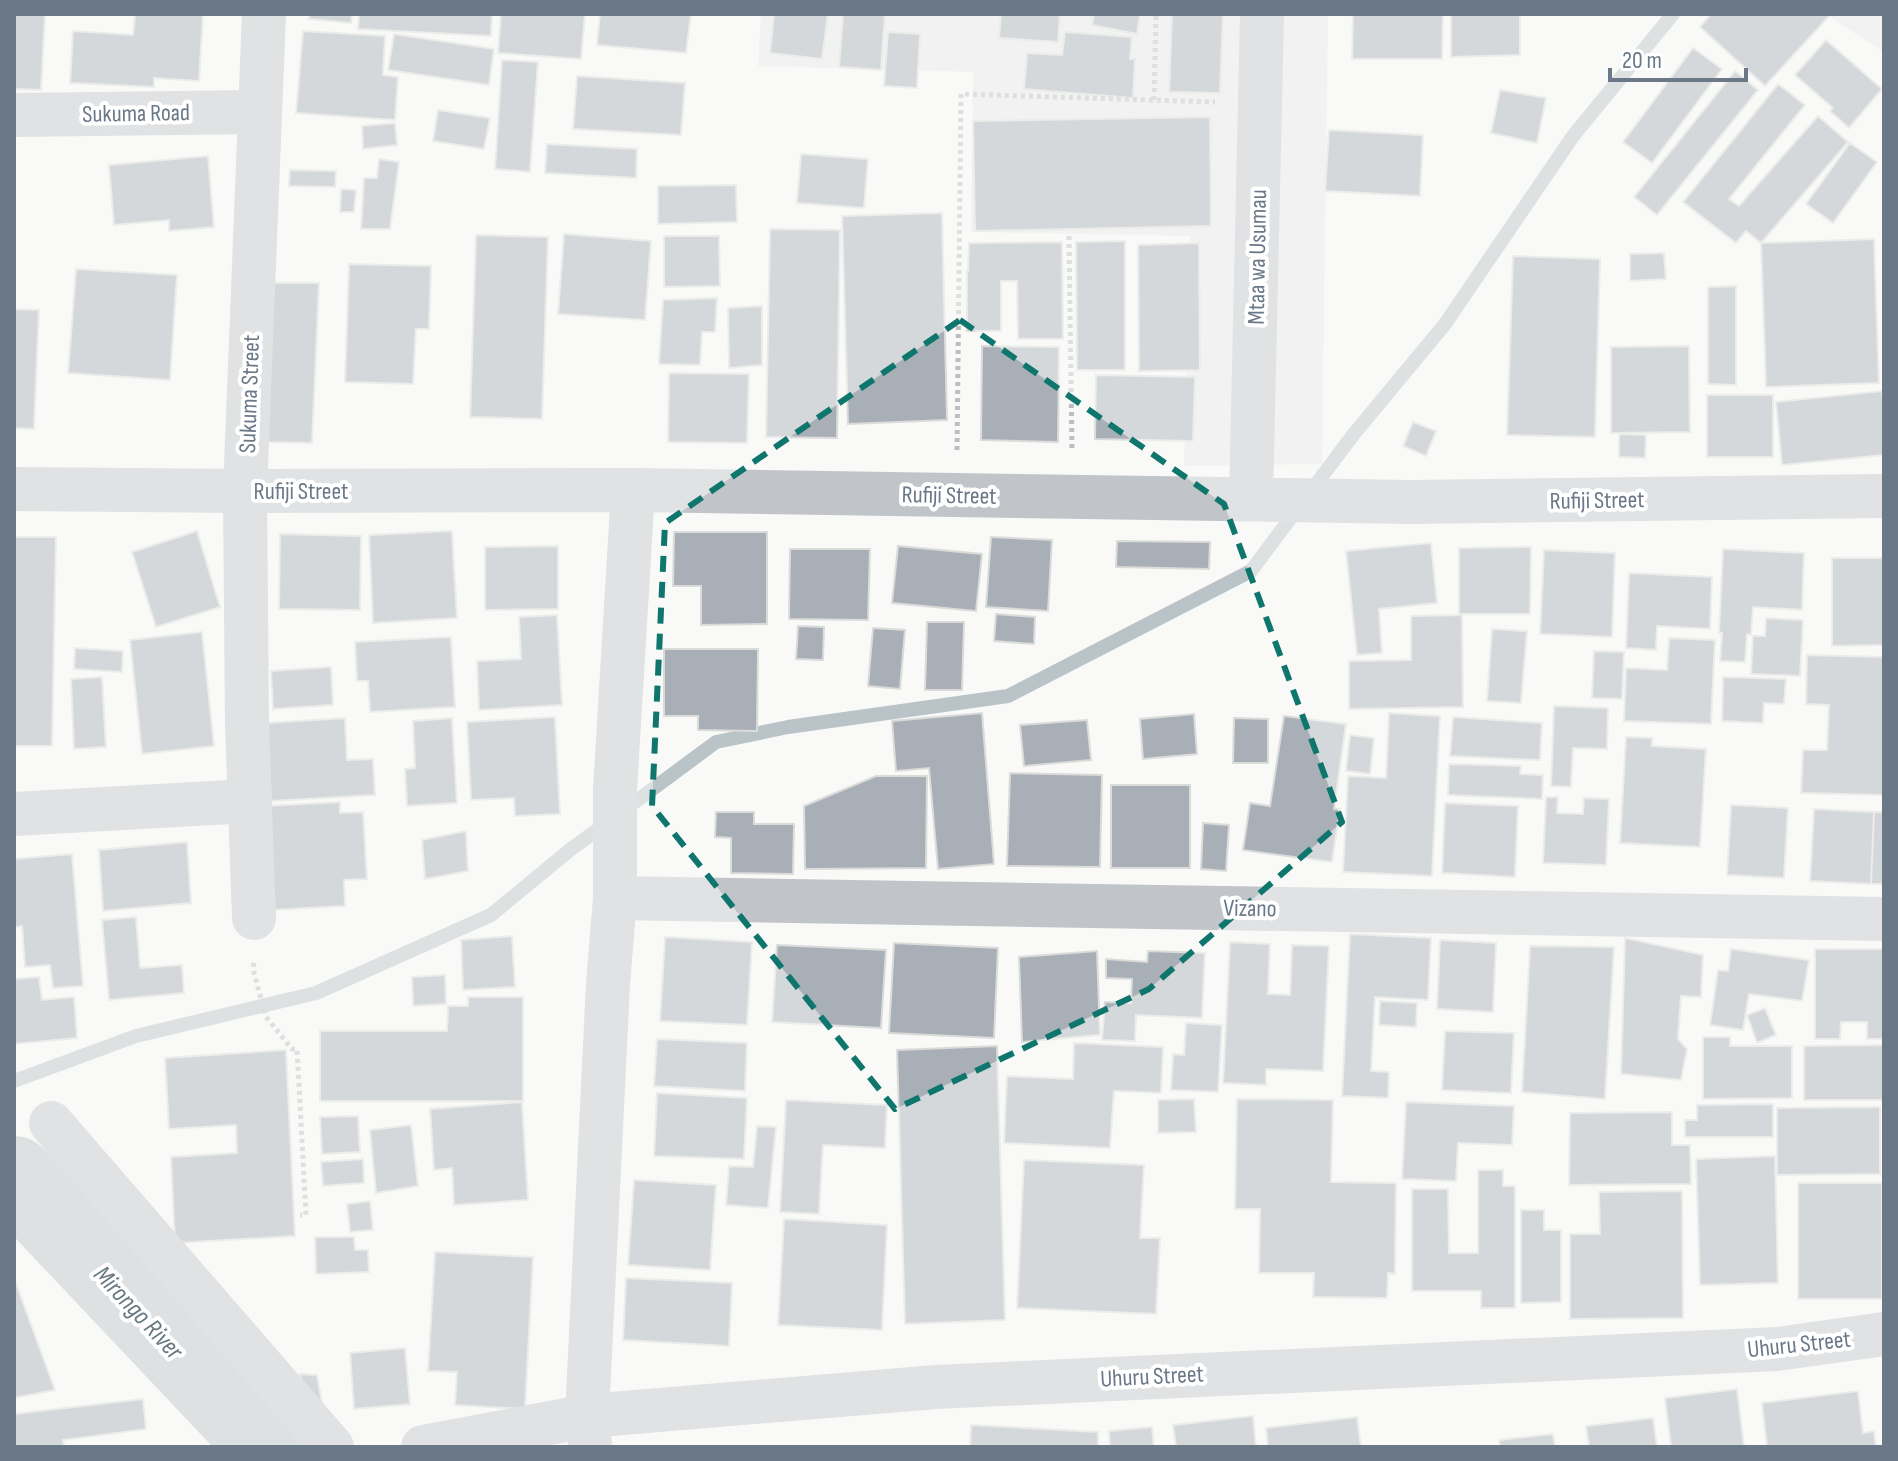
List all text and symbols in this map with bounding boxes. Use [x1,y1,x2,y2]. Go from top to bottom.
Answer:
scale bar [1610,32,1746,82]
text: 20 m [1622,46,1662,75]
street label: Sukuma Road [82,98,190,129]
street label: Mtaa wa Usumau [1242,189,1273,325]
street label: Sukuma Street [233,334,266,454]
street label: Rufiji Street [254,477,348,506]
street label: Rufiji Street [901,480,997,511]
street label: Rufiji Street [1549,485,1645,516]
street label: Vizano [1223,894,1277,923]
water label: Mirongo River [87,1260,190,1368]
street label: Uhuru Street [1746,1325,1852,1364]
street label: Uhuru Street [1100,1359,1204,1394]

